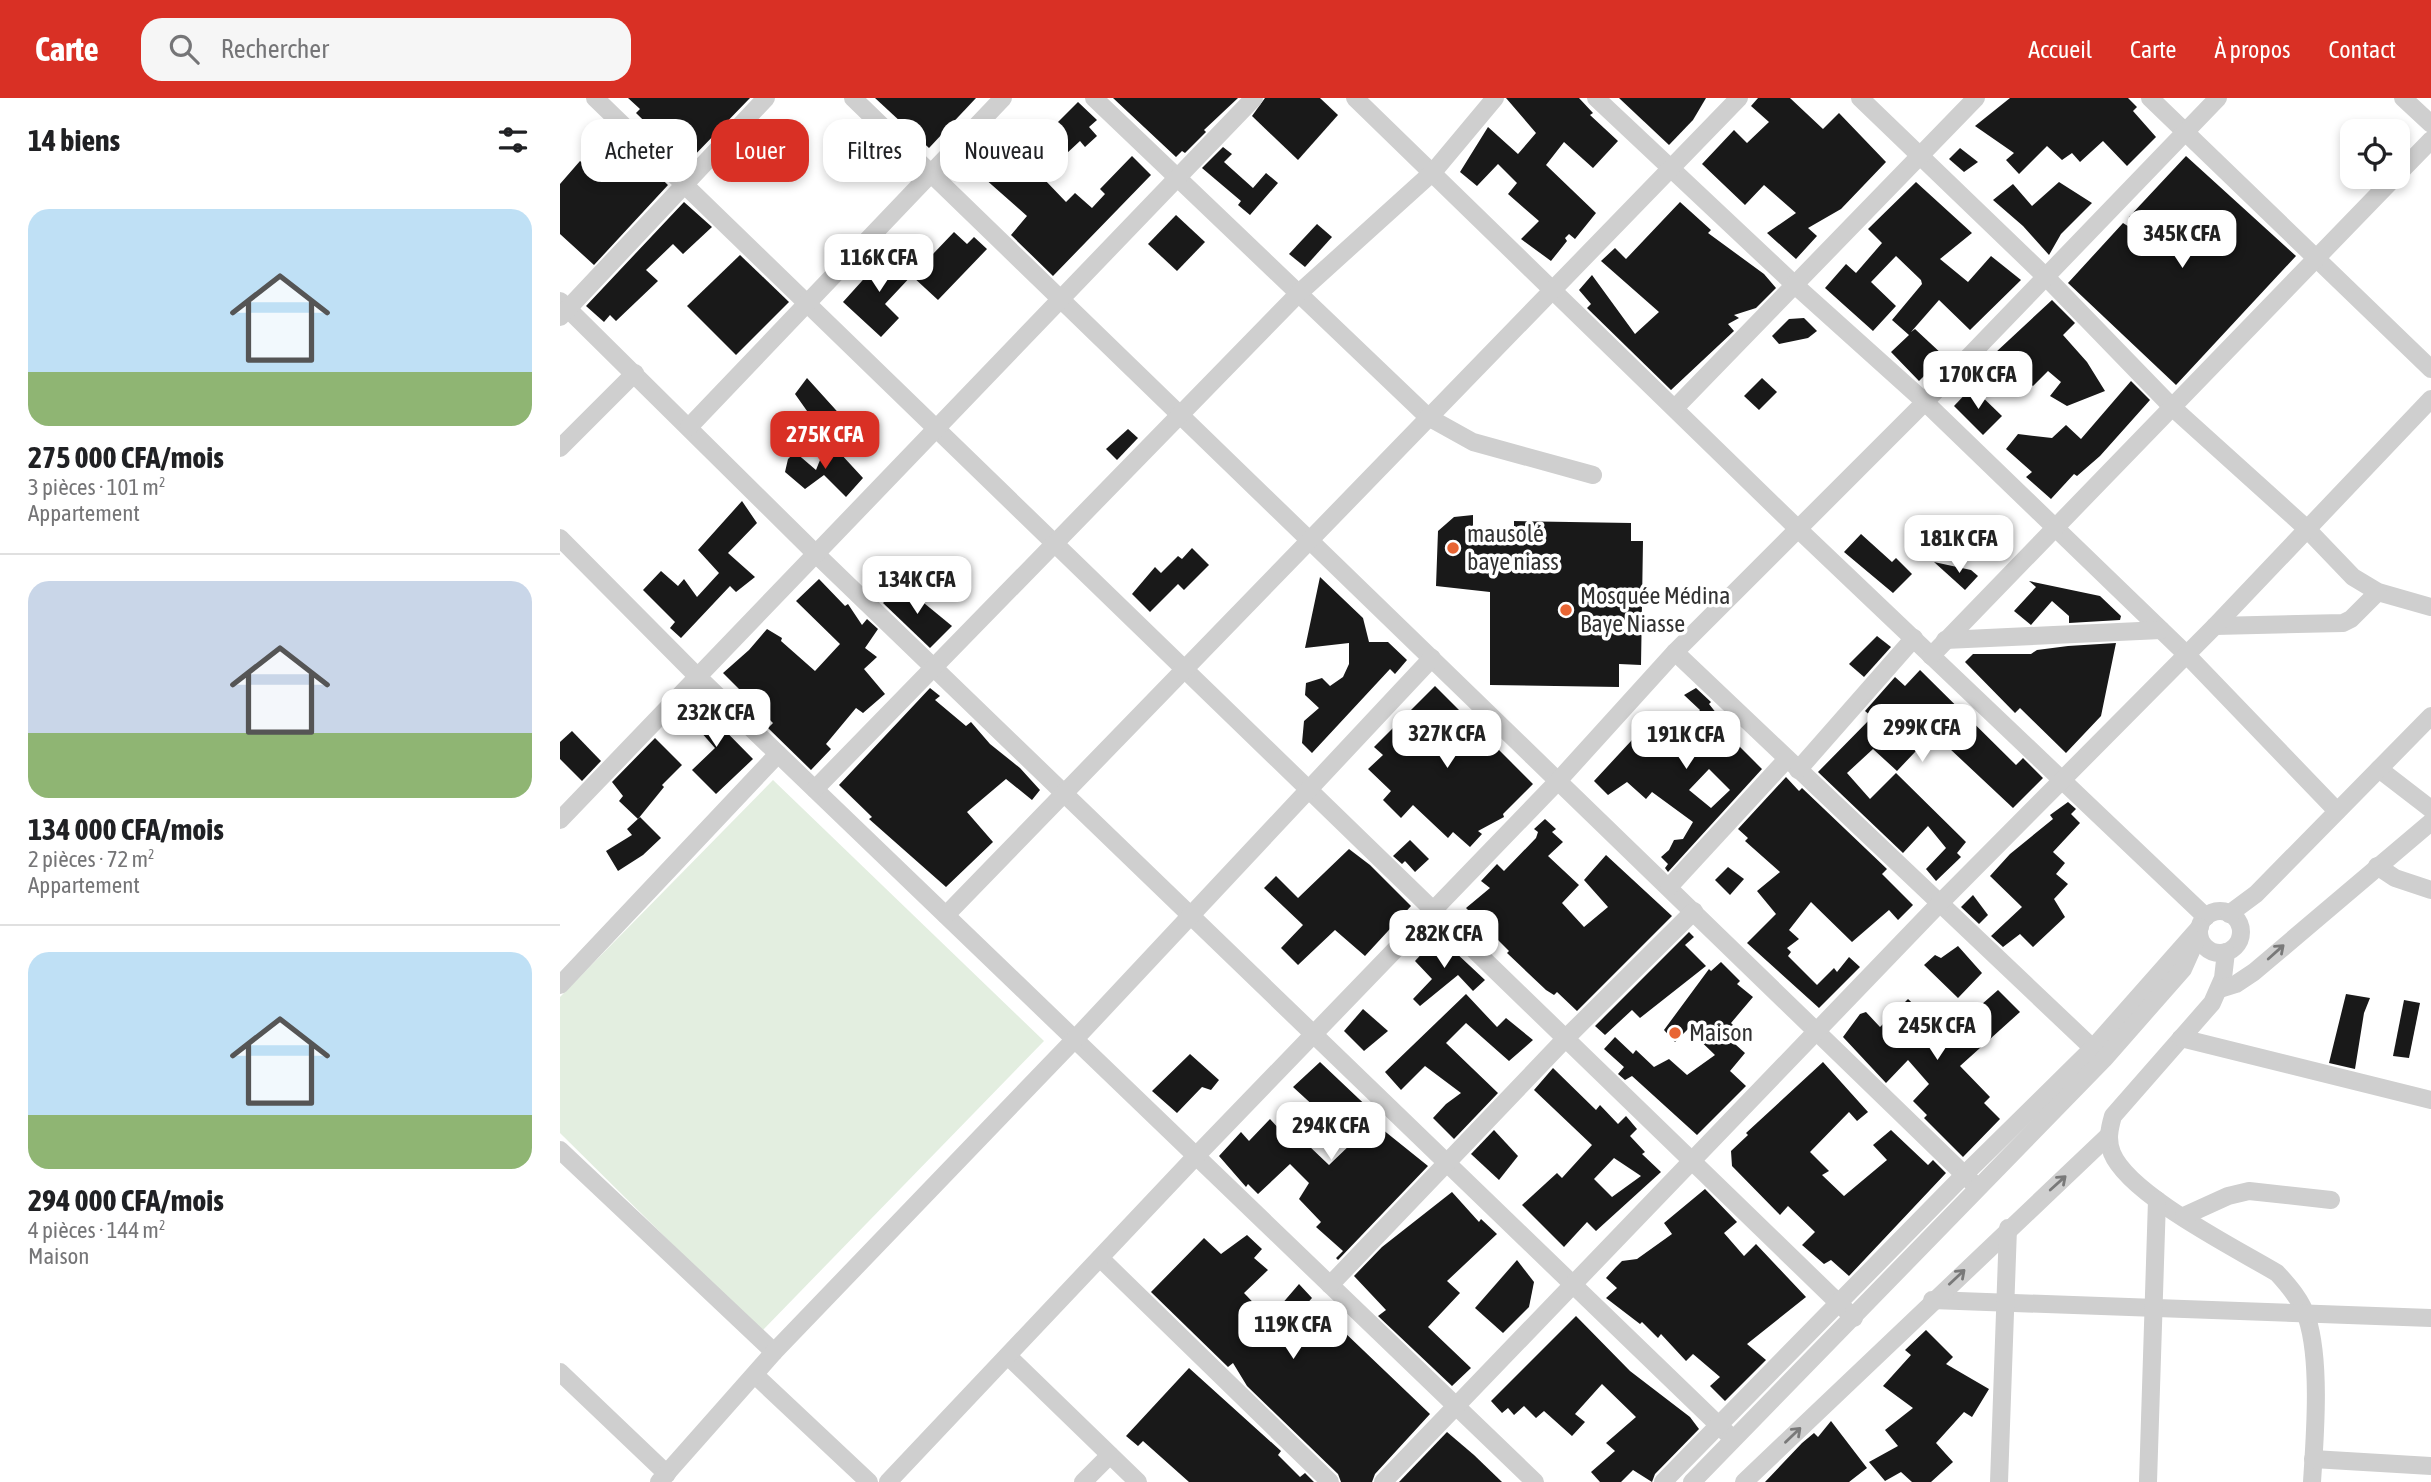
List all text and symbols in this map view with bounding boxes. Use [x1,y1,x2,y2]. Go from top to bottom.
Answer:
search box [141,18,631,81]
text: Carte [35,30,99,68]
icon: search [165,30,203,68]
text: Rechercher [221,34,329,64]
text: Accueil [2028,36,2092,63]
text: Carte [2130,36,2176,63]
text: À propos [2214,36,2290,63]
text: Contact [2328,36,2396,63]
chip: Acheter [581,119,697,182]
chip: Louer [711,119,809,182]
chip: Filtres [823,119,926,182]
chip: Nouveau [940,119,1068,182]
map controls [2340,119,2410,189]
button: locate [2340,119,2410,189]
icon: filters [494,121,532,159]
text: 14 biens [28,123,120,157]
pin: 345K CFA [2110,211,2254,270]
text: 345K CFA [2143,220,2221,246]
pin: 116K CFA [807,234,951,294]
text: 116K CFA [840,244,918,270]
icon: home [217,255,343,381]
pin: 170K CFA [1906,352,2050,411]
text: 170K CFA [1939,361,2017,387]
pin: 275K CFA [753,412,897,471]
text: 275K CFA [786,421,864,447]
text: 275 000 CFA/mois [28,440,224,474]
text: 3 pièces · 101 m² [28,474,165,500]
text: Appartement [28,500,140,526]
pin: 181K CFA [1887,516,2031,575]
place label: mausolé baye niass [1467,520,1559,575]
text: 181K CFA [1920,525,1998,551]
marker: mausolé baye niass [1445,540,1461,556]
pin: 134K CFA [845,556,989,616]
text: 134K CFA [878,566,956,592]
place label: Mosquée Médina Baye Niasse [1580,582,1730,637]
marker: Mosquée Médina Baye Niasse [1558,602,1574,618]
icon: home [217,627,343,753]
pin: 232K CFA [644,690,788,749]
text: 232K CFA [677,699,755,725]
pin: 299K CFA [1850,704,1994,764]
pin: 327K CFA [1375,710,1519,770]
pin: 191K CFA [1614,712,1758,771]
text: 299K CFA [1883,714,1961,740]
text: 327K CFA [1408,720,1486,746]
text: 191K CFA [1647,721,1725,747]
text: 134 000 CFA/mois [28,812,224,846]
text: 2 pièces · 72 m² [28,846,155,872]
text: Appartement [28,872,140,898]
pin: 282K CFA [1372,910,1516,970]
text: 282K CFA [1405,920,1483,946]
one-way arrow [2267,944,2284,961]
icon: home [217,998,343,1124]
pin: 245K CFA [1865,1002,2009,1062]
text: 245K CFA [1898,1012,1976,1038]
place label: Maison [1689,1019,1753,1046]
marker: Maison [1667,1025,1683,1041]
pin: 294K CFA [1259,1102,1403,1162]
text: 294K CFA [1292,1112,1370,1138]
one-way arrow [2049,1175,2067,1191]
text: 294 000 CFA/mois [28,1183,224,1217]
text: 4 pièces · 144 m² [28,1217,165,1243]
text: Maison [28,1243,89,1269]
one-way arrow [1948,1268,1965,1285]
pin: 119K CFA [1221,1302,1365,1361]
text: 119K CFA [1254,1311,1332,1337]
one-way arrow [1784,1426,1801,1443]

